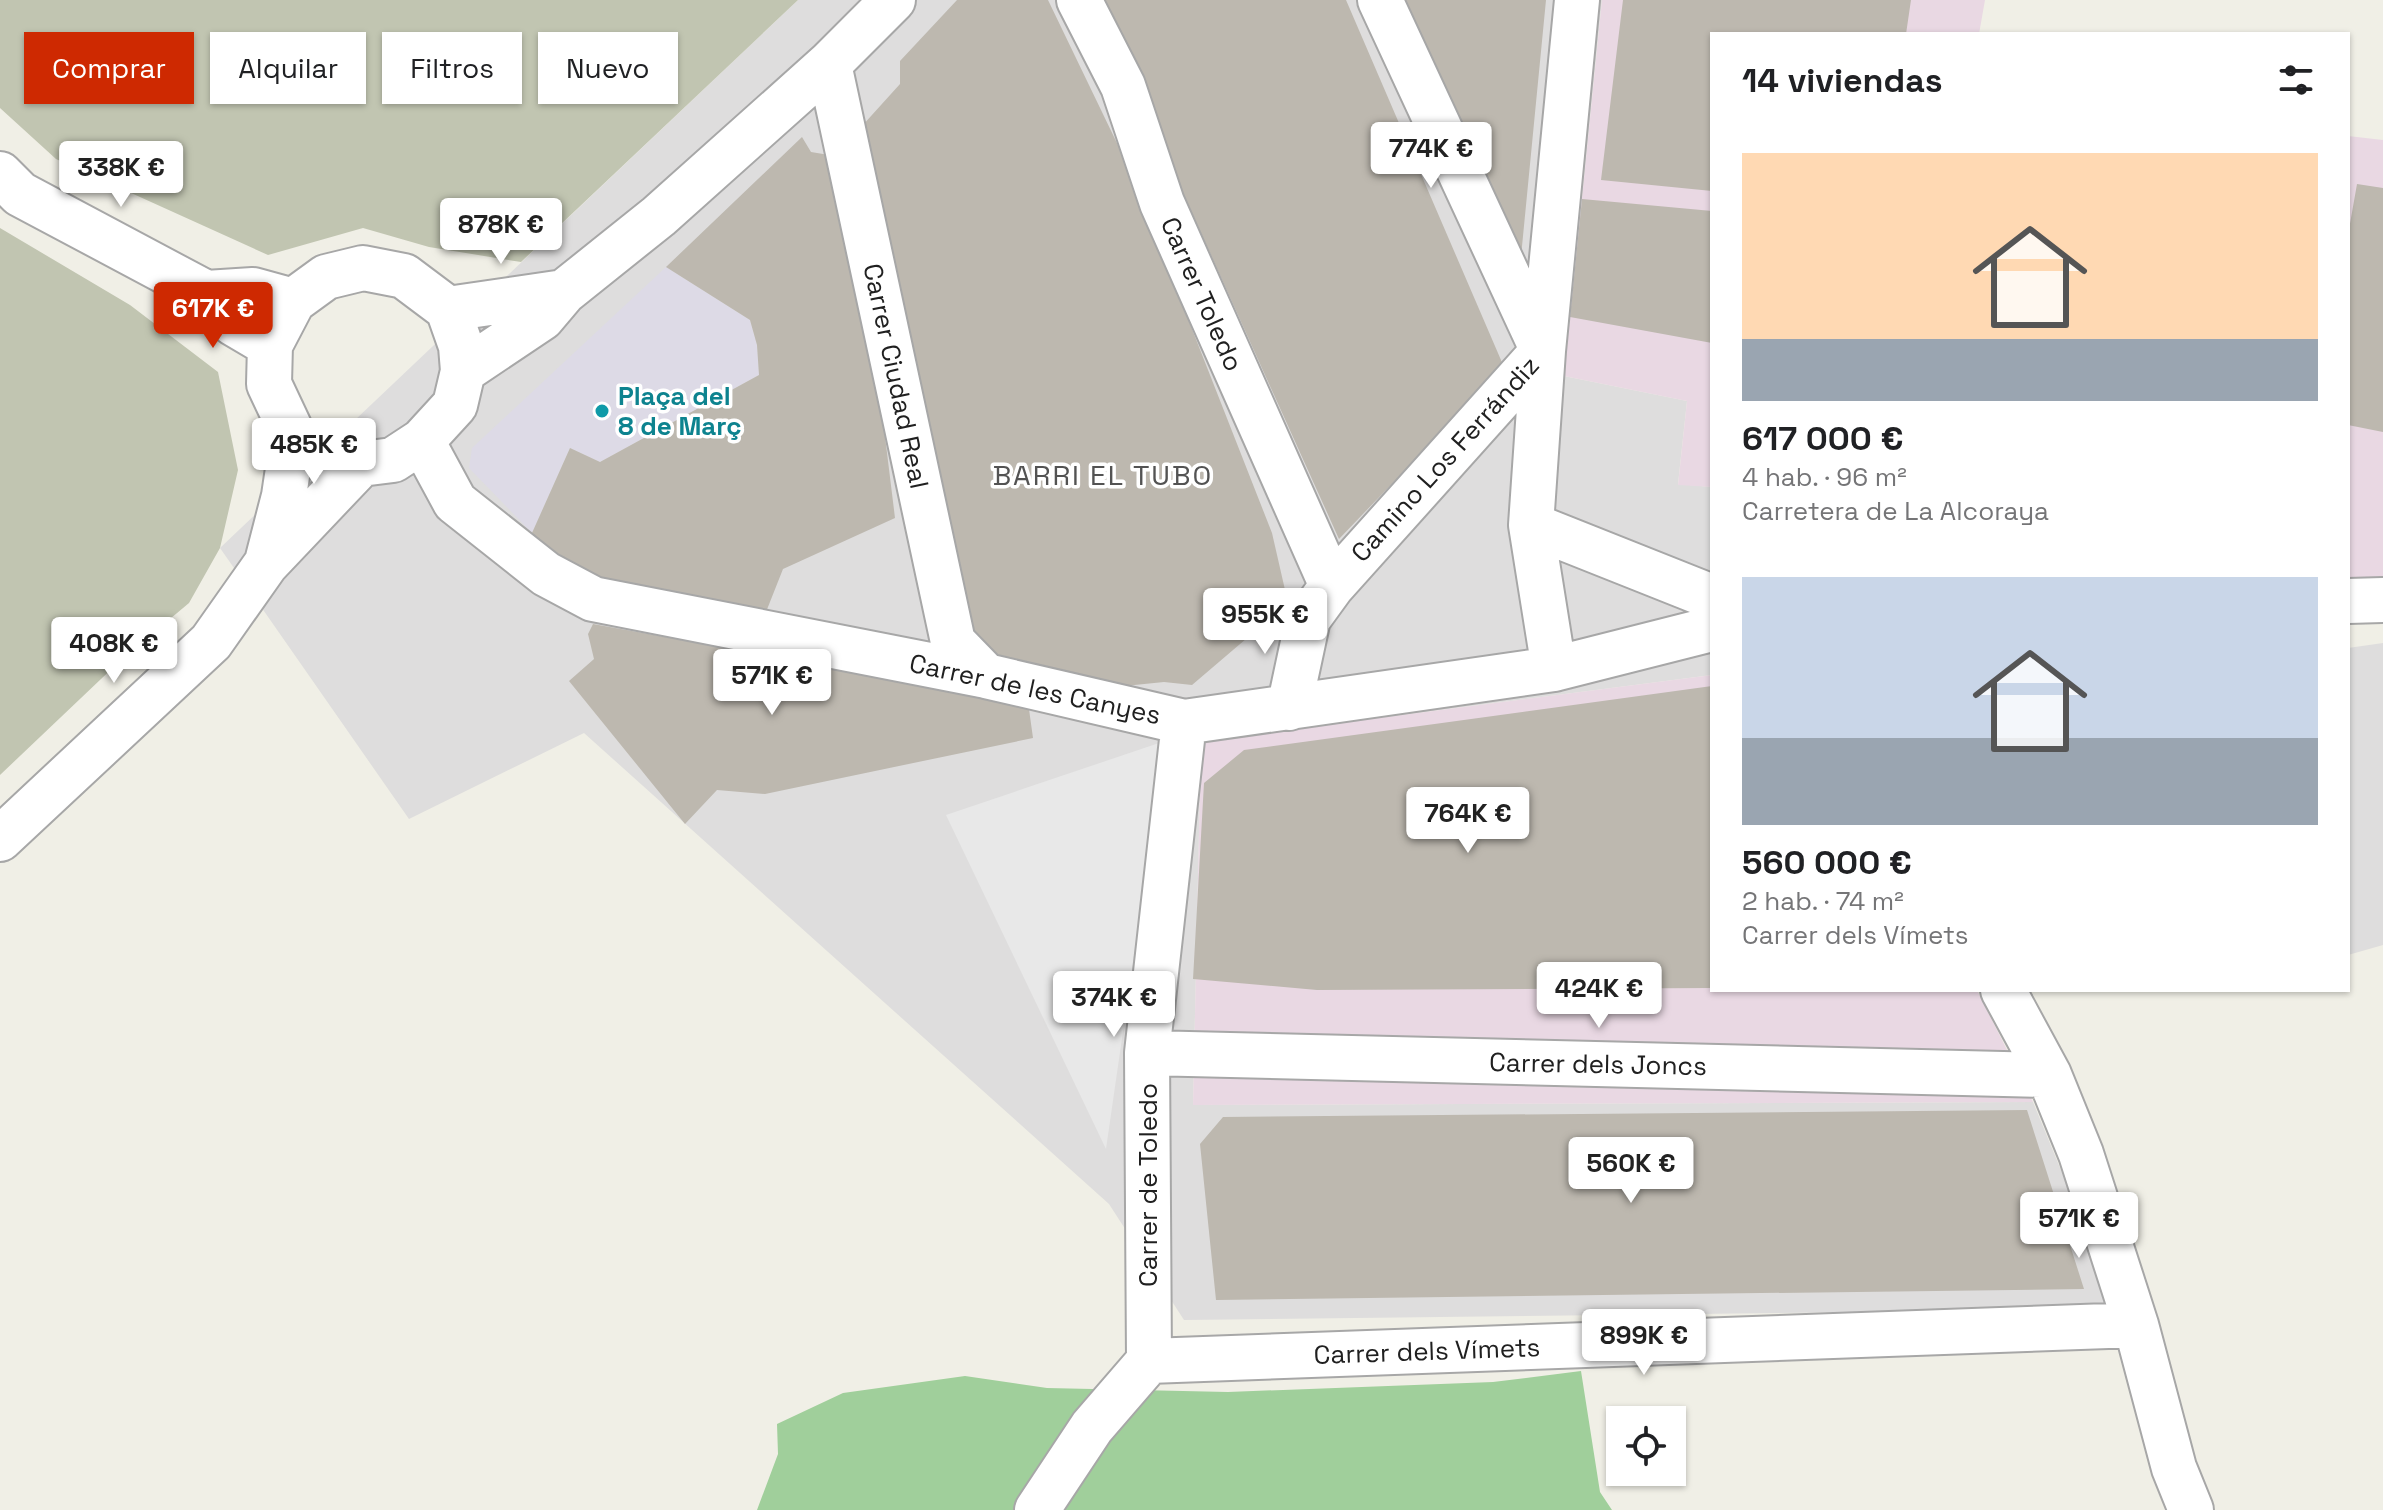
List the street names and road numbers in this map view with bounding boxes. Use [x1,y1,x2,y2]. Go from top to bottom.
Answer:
street label: Carrer Toledo [1153,212,1251,376]
street label: Carrer Ciudad Real [856,260,936,492]
street label: Camino Los Ferrándiz [1344,349,1546,569]
street label: Carrer de les Canyes [906,646,1164,732]
street label: Carrer dels Joncs [1489,1045,1707,1083]
street label: Carrer de Toledo [1131,1083,1165,1287]
street label: Carrer dels Vímets [1313,1330,1541,1372]

